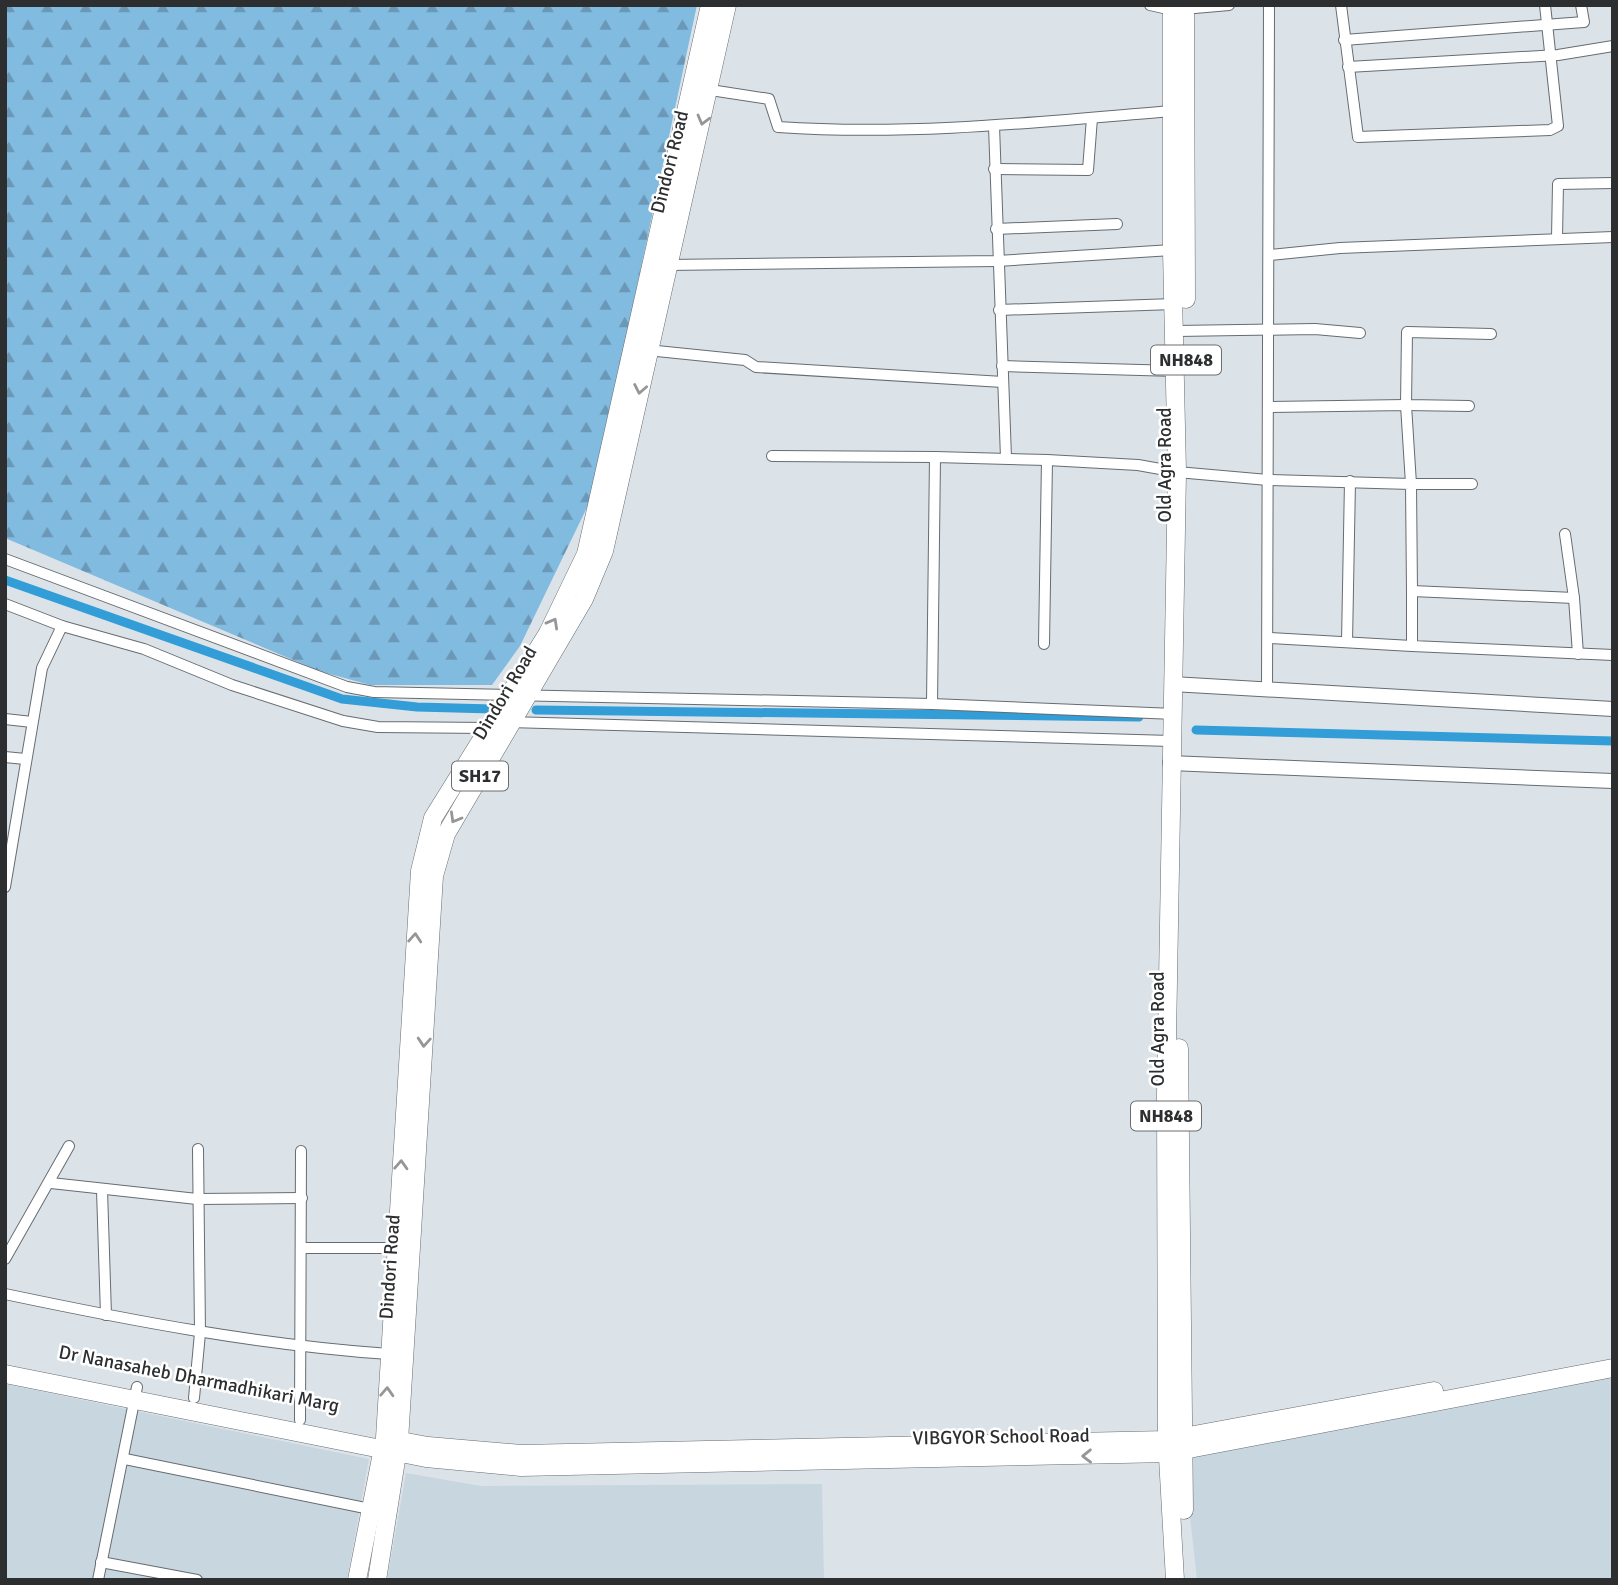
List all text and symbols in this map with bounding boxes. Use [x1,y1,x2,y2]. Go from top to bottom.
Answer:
street label: Dindori Road [646,108,694,216]
one-way arrow [696,114,711,126]
road number: NH848 [1151,346,1221,374]
one-way arrow [633,383,648,395]
street label: Old Agra Road [1153,407,1177,523]
one-way arrow [545,618,558,631]
street label: Dindori Road [468,642,542,744]
road number: SH17 [452,762,508,790]
one-way arrow [450,811,463,824]
one-way arrow [407,932,422,943]
street label: Old Agra Road [1146,971,1170,1087]
one-way arrow [417,1036,432,1047]
road number: NH848 [1131,1101,1201,1130]
one-way arrow [394,1159,409,1170]
street label: Dindori Road [374,1214,406,1320]
street label: Dr Nanasaheb Dharmadhikari Marg [57,1340,341,1418]
one-way arrow [379,1386,394,1397]
street label: VIBGYOR School Road [912,1423,1090,1451]
one-way arrow [1081,1449,1092,1464]

